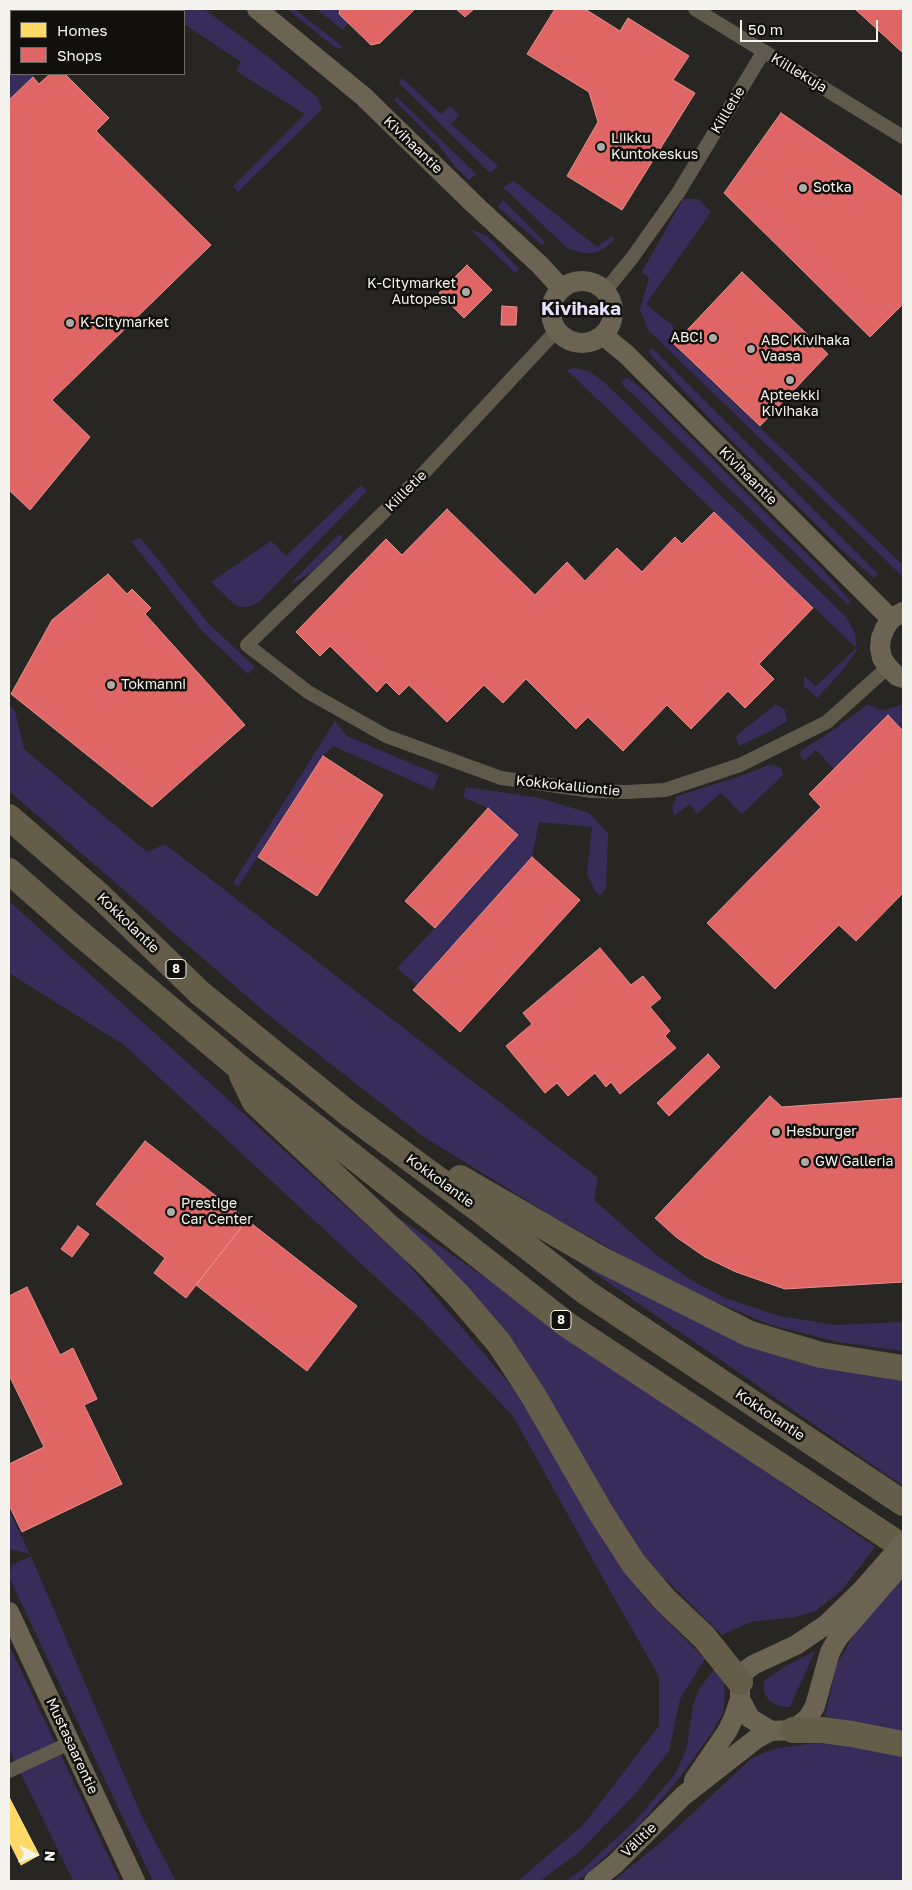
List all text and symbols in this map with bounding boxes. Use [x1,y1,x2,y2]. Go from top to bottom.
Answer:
legend [10,10,185,75]
scale bar [742,10,880,42]
text: 50 m [748,20,783,38]
text: Homes [57,21,107,39]
text: Shops [57,46,102,64]
street label: Kiillekuja [768,50,830,96]
street label: Kiilletie [708,84,748,136]
street label: Kivihaantie [380,113,446,177]
place label: Liikku Kuntokeskus [611,131,698,164]
marker: Liikku Kuntokeskus [595,141,607,153]
place label: Sotka [813,180,852,196]
marker: Sotka [797,182,809,194]
place label: K-Citymarket Autopesu [367,276,456,308]
marker: K-Citymarket Autopesu [460,286,472,298]
district label: Kivihaka [541,298,621,320]
place label: K-Citymarket [80,315,169,331]
marker: K-Citymarket [64,317,76,329]
place label: ABC! [671,330,703,346]
marker: ABC! [707,332,719,344]
place label: ABC Kivihaka Vaasa [761,333,850,366]
marker: ABC Kivihaka Vaasa [745,343,757,355]
marker: Apteekki Kivihaka [784,374,796,386]
place label: Apteekki Kivihaka [760,388,820,421]
street label: Kivihaantie [715,443,781,509]
street label: Kiilletie [382,467,430,515]
place label: Tokmanni [121,677,186,693]
marker: Tokmanni [105,679,117,691]
street label: Kokkokalliontie [515,772,621,800]
street label: Kokkolantie [93,889,163,957]
road number: 8 [166,960,186,979]
place label: Hesburger [786,1124,857,1140]
marker: Hesburger [770,1126,782,1138]
street label: Kokkolantie [403,1151,477,1211]
place label: GW Galleria [815,1154,894,1170]
marker: GW Galleria [799,1156,811,1168]
place label: Prestige Car Center [181,1196,253,1228]
marker: Prestige Car Center [165,1206,177,1218]
road number: 8 [551,1310,571,1330]
street label: Kokkolantie [732,1386,808,1444]
street label: Mustasaarentie [42,1695,102,1797]
street label: Välitie [618,1819,660,1861]
north arrow [10,1830,60,1880]
text: N [42,1850,59,1862]

